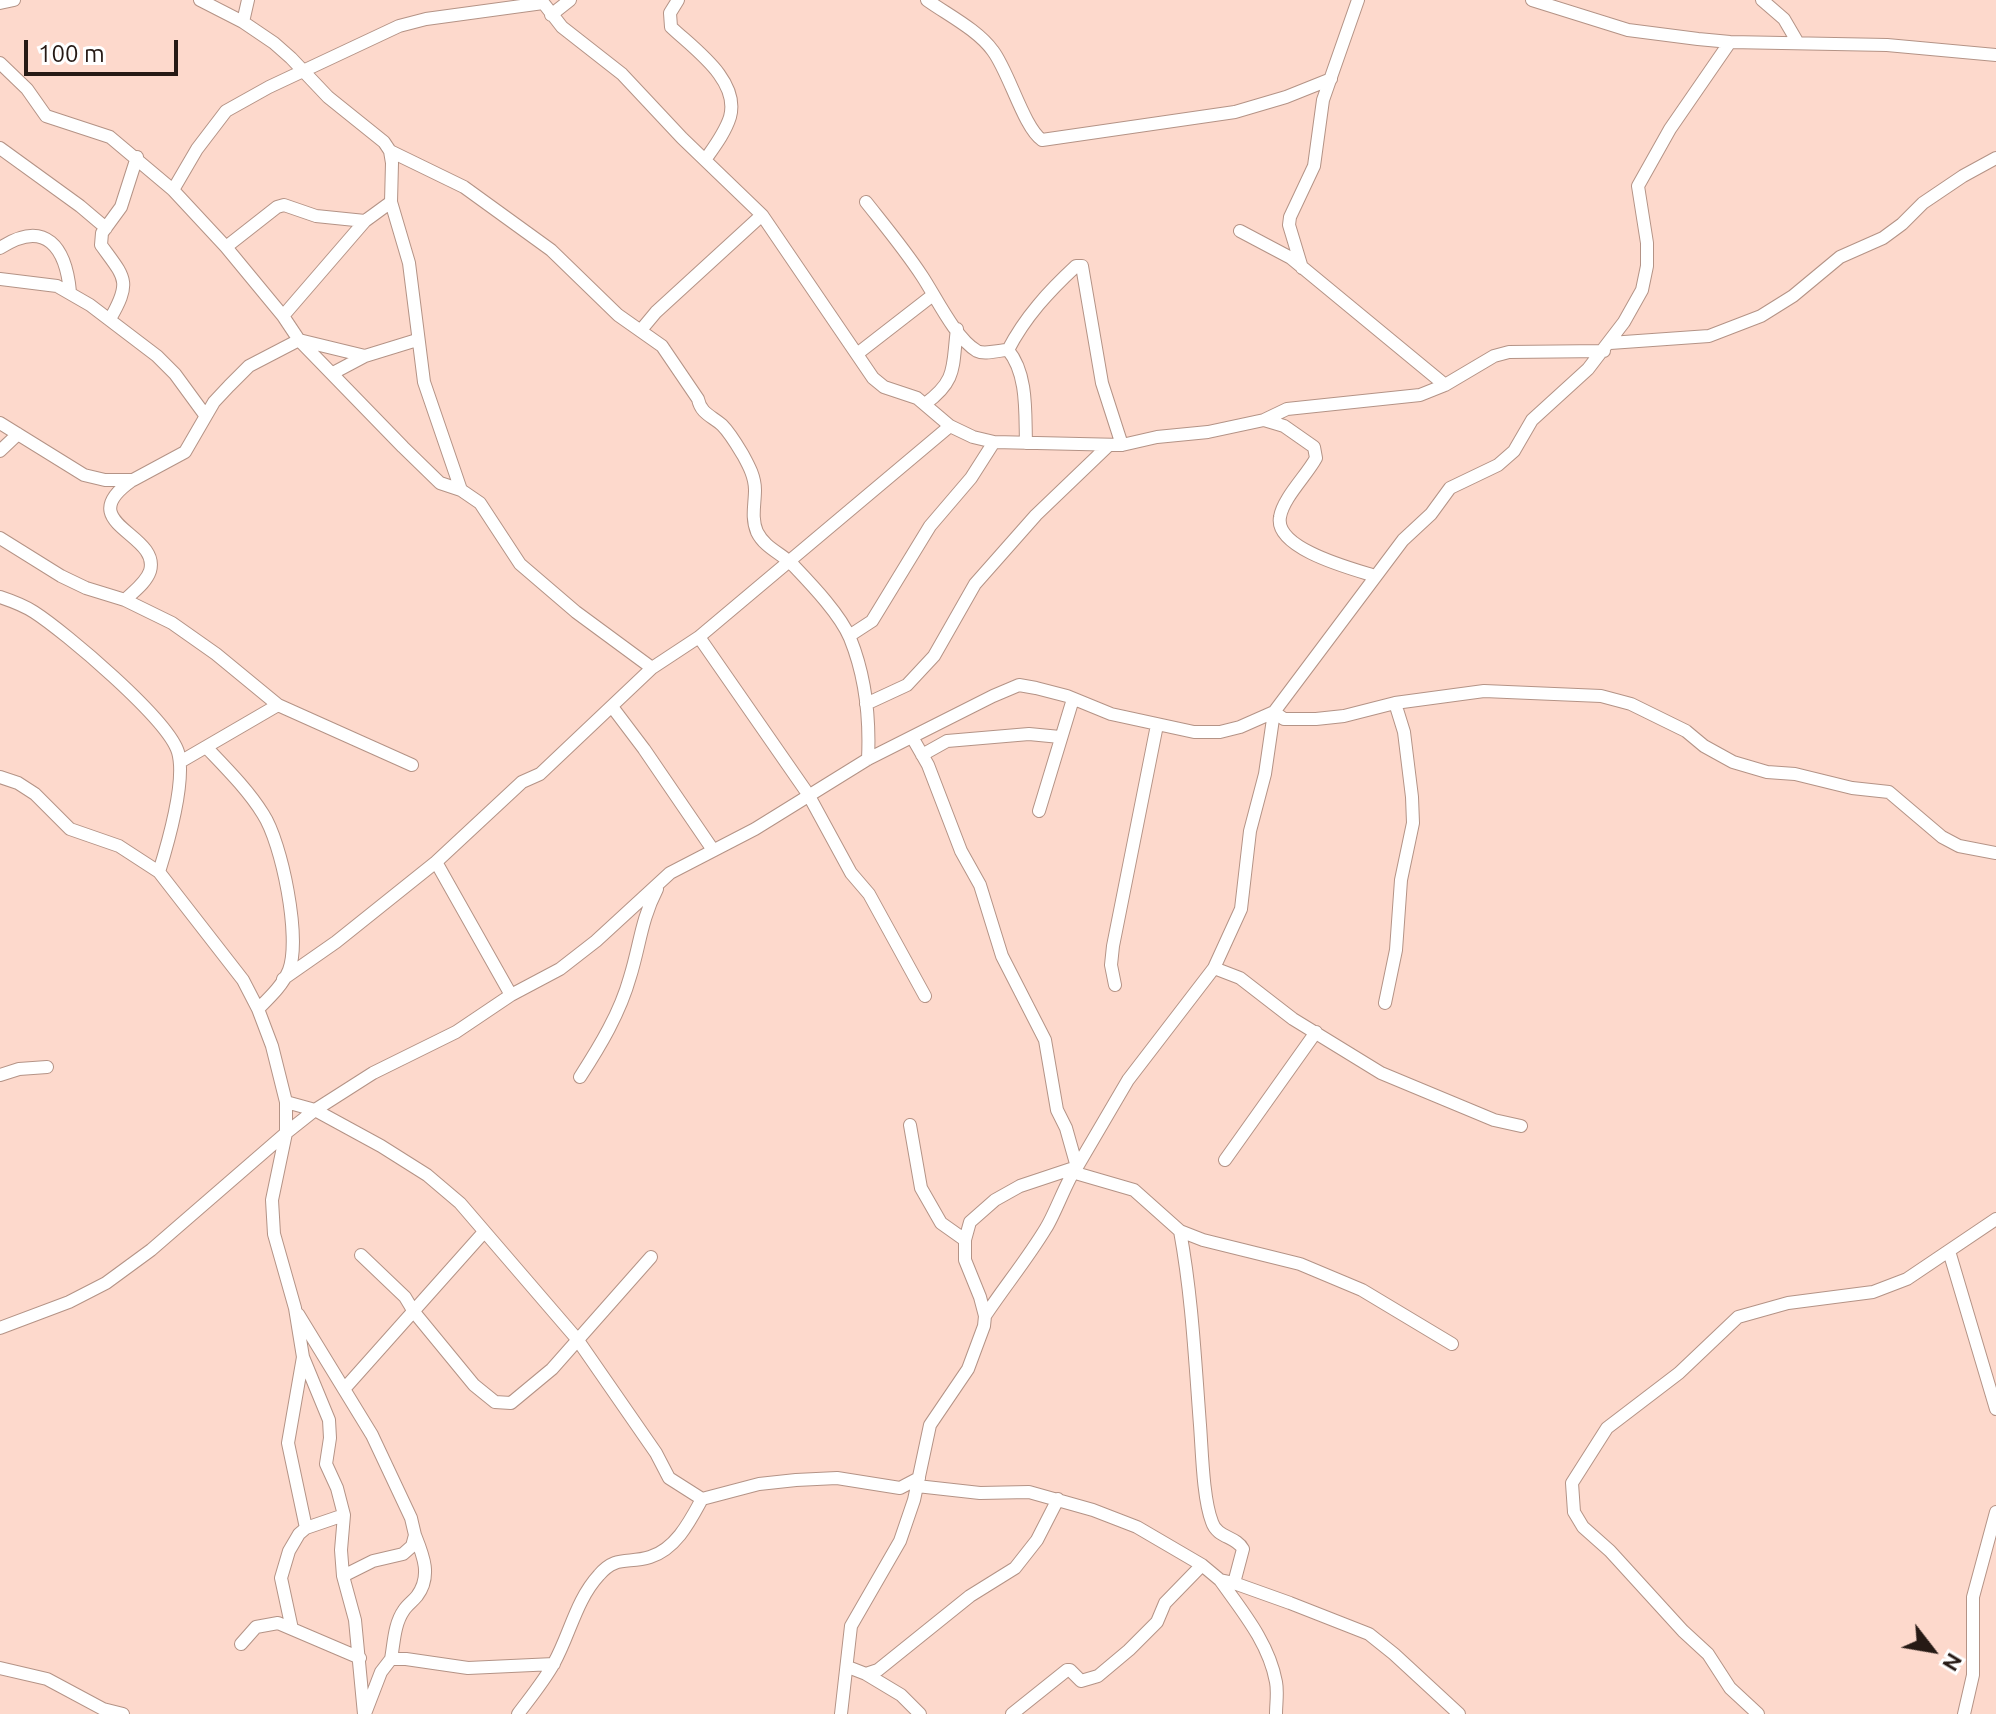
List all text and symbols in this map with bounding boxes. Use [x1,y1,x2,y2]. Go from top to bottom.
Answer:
scale bar [28,24,182,74]
text: 100 m [38,40,105,67]
north arrow [1892,1610,1972,1690]
text: N [1938,1649,1968,1676]

